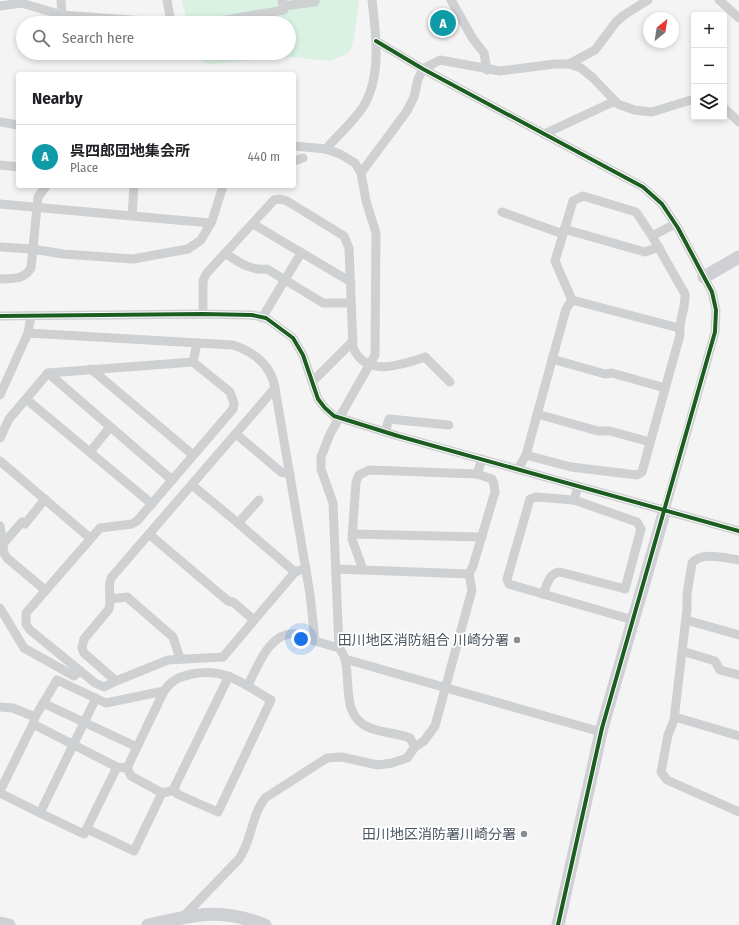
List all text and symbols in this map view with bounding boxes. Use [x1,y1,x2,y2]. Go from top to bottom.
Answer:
pin: A [430,8,456,38]
north arrow [643,12,679,48]
map controls [691,12,727,120]
button: + [691,12,727,48]
search box [16,16,296,60]
icon: search [30,27,52,49]
text: Search here [62,29,134,47]
button: − [691,48,727,84]
button: layers [691,84,727,120]
text: Nearby [32,88,83,109]
text: 呉四郎団地集会所 [70,142,190,160]
text: A [41,149,49,164]
text: 440 m [248,149,280,164]
text: Place [70,160,98,175]
your location [291,629,311,649]
place label: 田川地区消防組合 川崎分署 [338,632,509,649]
marker: 田川地区消防組合 川崎分署 [512,635,522,645]
place label: 田川地区消防署川崎分署 [362,826,516,843]
marker: 田川地区消防署川崎分署 [519,829,529,839]

